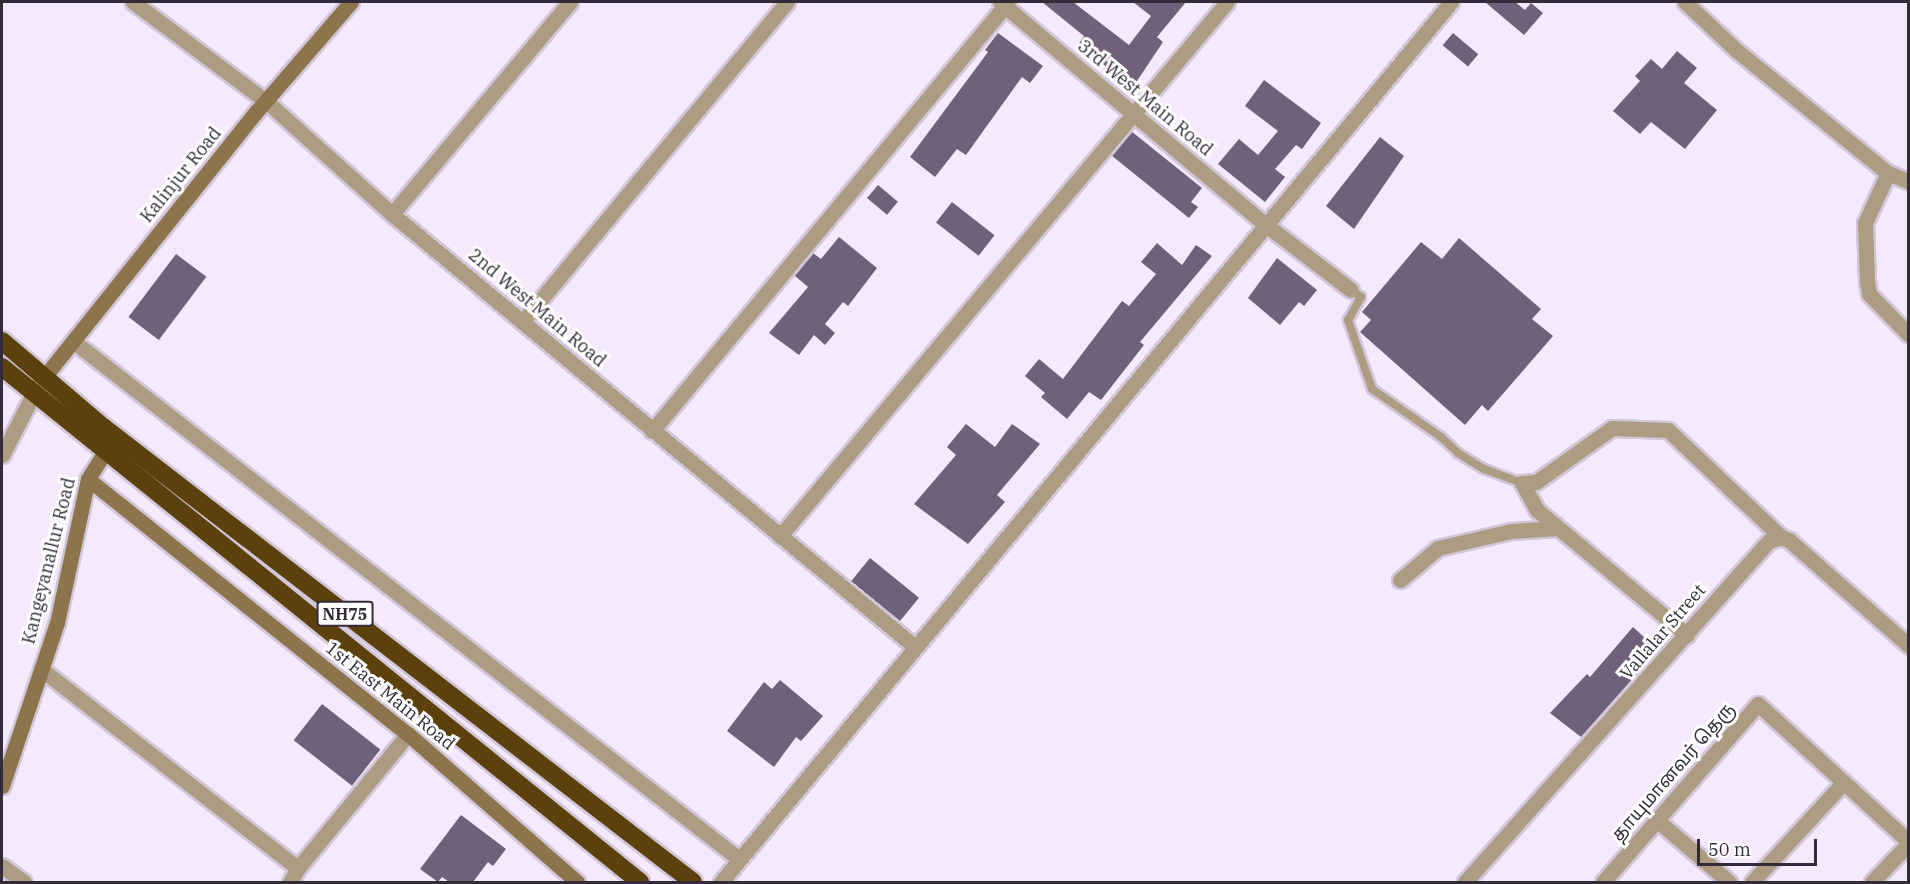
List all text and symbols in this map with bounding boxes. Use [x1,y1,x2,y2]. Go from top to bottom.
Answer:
street label: 3rd West Main Road [1073,35,1217,161]
street label: Kalinjur Road [136,123,226,227]
street label: 2nd West Main Road [464,244,610,372]
street label: Kangeyanallur Road [18,476,80,646]
street label: Vallalar Street [1616,580,1710,684]
road number: NH75 [316,601,374,627]
street label: 1st East Main Road [321,637,459,755]
street label: தாயுமானவர் தெரு [1607,698,1739,846]
scale bar [1700,827,1820,865]
text: 50 m [1708,838,1751,861]

